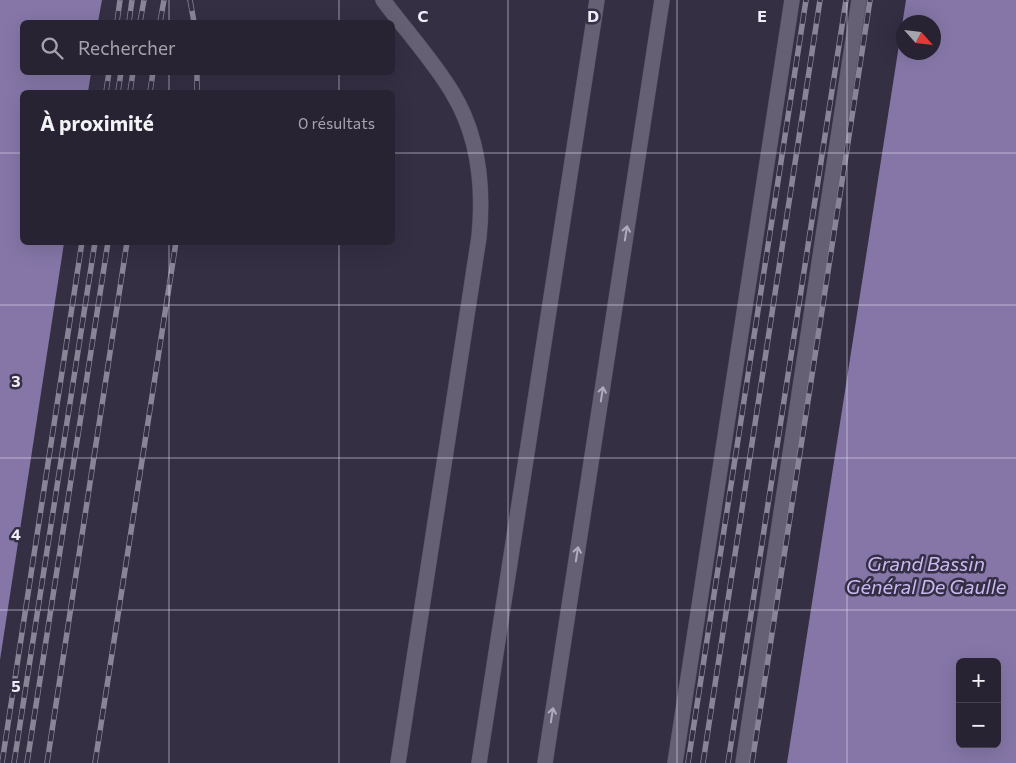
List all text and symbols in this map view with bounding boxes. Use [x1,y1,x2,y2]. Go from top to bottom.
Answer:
text: C [418,6,429,25]
text: D [587,6,599,25]
text: E [757,6,767,25]
north arrow [896,15,941,60]
search box [20,20,395,75]
icon: search [38,34,66,62]
text: Rechercher [78,36,176,59]
text: À proximité [40,110,154,135]
text: 0 résultats [298,113,375,132]
one-way arrow [622,225,632,241]
text: 3 [11,371,21,390]
one-way arrow [597,386,607,402]
text: 4 [11,524,21,543]
one-way arrow [572,547,582,563]
water label: Grand Bassin Général De Gaulle [846,551,1007,598]
map controls [956,658,1001,748]
button: + [956,658,1001,703]
text: 5 [11,676,21,695]
button: − [956,703,1001,748]
one-way arrow [548,707,558,723]

